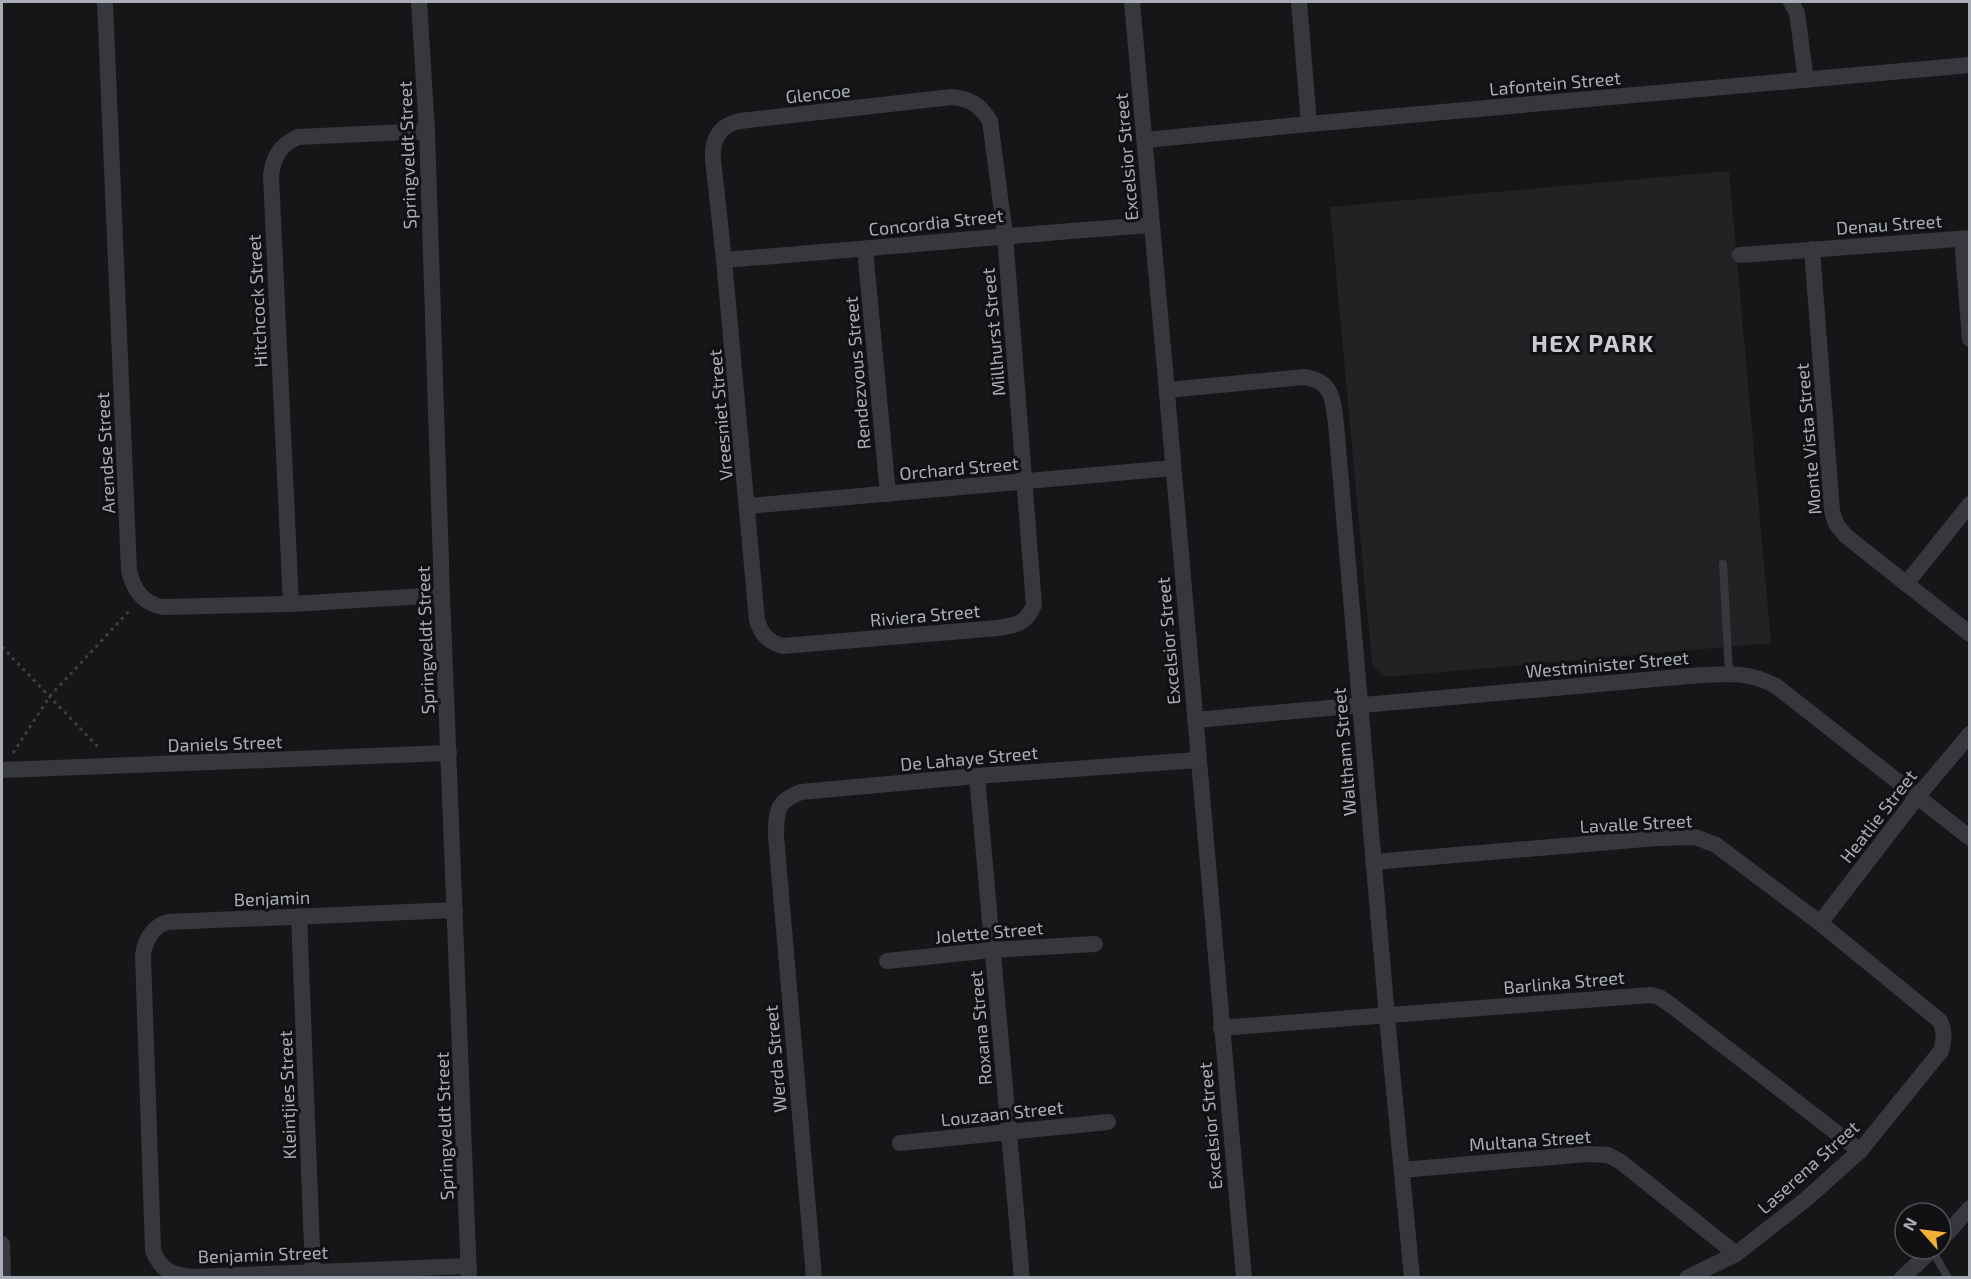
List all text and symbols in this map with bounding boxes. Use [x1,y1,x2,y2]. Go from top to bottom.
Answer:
street label: Lafontein Street [1488,66,1622,100]
street label: Glencoe [784,79,852,107]
street label: Springveldt Street [393,80,421,230]
street label: Excelsior Street [1109,92,1143,222]
street label: Concordia Street [867,204,1005,240]
street label: Denau Street [1835,209,1943,239]
street label: Hitchcock Street [243,234,271,368]
street label: Millhurst Street [976,267,1010,397]
street label: Rendezvous Street [839,295,875,450]
district label: HEX PARK [1531,328,1655,357]
street label: Vreesniet Street [703,348,737,481]
street label: Monte Vista Street [1790,362,1826,516]
street label: Arendse Street [91,392,119,514]
street label: Orchard Street [898,452,1020,484]
street label: Springveldt Street [411,565,439,715]
street label: Excelsior Street [1151,576,1185,706]
street label: Riviera Street [869,599,981,631]
street label: Westminister Street [1524,646,1690,682]
street label: Waltham Street [1327,687,1361,817]
street label: Daniels Street [167,730,283,756]
street label: De Lahaye Street [899,741,1039,775]
street label: Heatlie Street [1835,765,1921,867]
street label: Lavalle Street [1579,809,1693,837]
street label: Benjamin [233,886,311,910]
street label: Jolette Street [934,916,1044,948]
street label: Barlinka Street [1502,966,1626,998]
street label: Roxana Street [964,970,996,1086]
street label: Werda Street [759,1004,791,1114]
street label: Kleintjies Street [274,1030,300,1160]
street label: Springveldt Street [430,1051,458,1201]
street label: Excelsior Street [1193,1061,1227,1191]
street label: Louzaan Street [940,1096,1065,1130]
street label: Laserena Street [1753,1116,1863,1218]
street label: Multana Street [1468,1125,1592,1155]
north arrow [1893,1201,1953,1261]
text: N [1898,1214,1920,1233]
street label: Benjamin Street [197,1241,329,1267]

